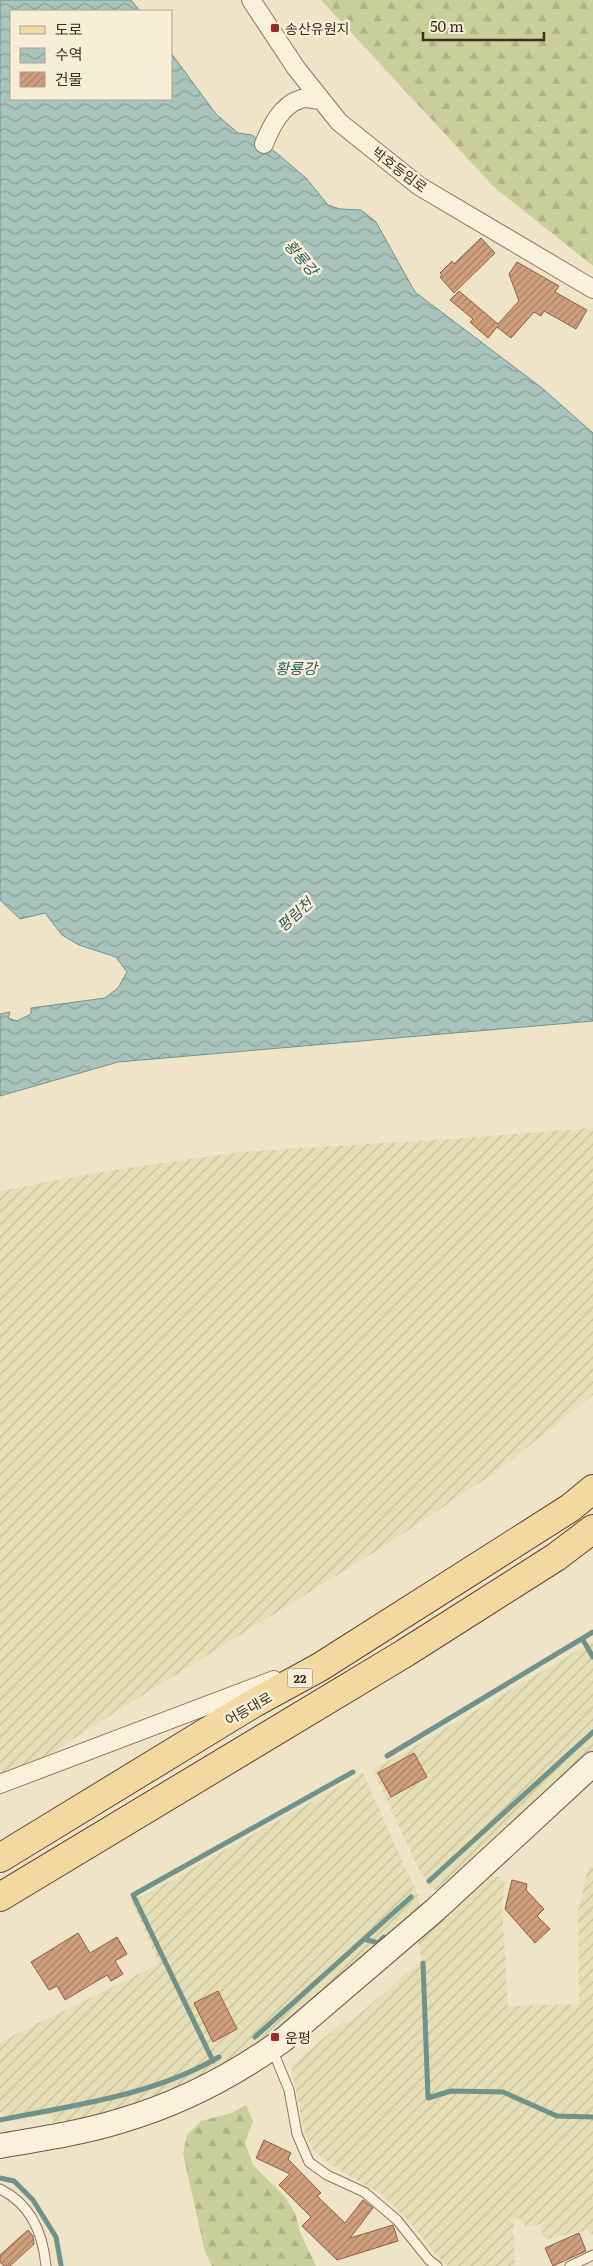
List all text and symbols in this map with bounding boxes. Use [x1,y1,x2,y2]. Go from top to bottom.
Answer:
legend [10,10,172,100]
scale bar [423,10,544,42]
text: 50 m [430,14,464,37]
text: 도로 [55,17,83,40]
place label: 송산유원지 [285,18,349,38]
marker: 송산유원지 [269,22,281,34]
text: 수역 [55,42,83,65]
text: 건물 [55,67,83,90]
street label: 박호등임로 [368,142,432,196]
water label: 황룡강 [280,234,326,282]
water label: 황룡강 [275,656,319,679]
water label: 평림천 [271,890,319,936]
road number: 22 [288,1669,312,1688]
street label: 어등대로 [221,1686,275,1730]
place label: 운평 [285,2027,311,2047]
marker: 운평 [269,2031,281,2043]

